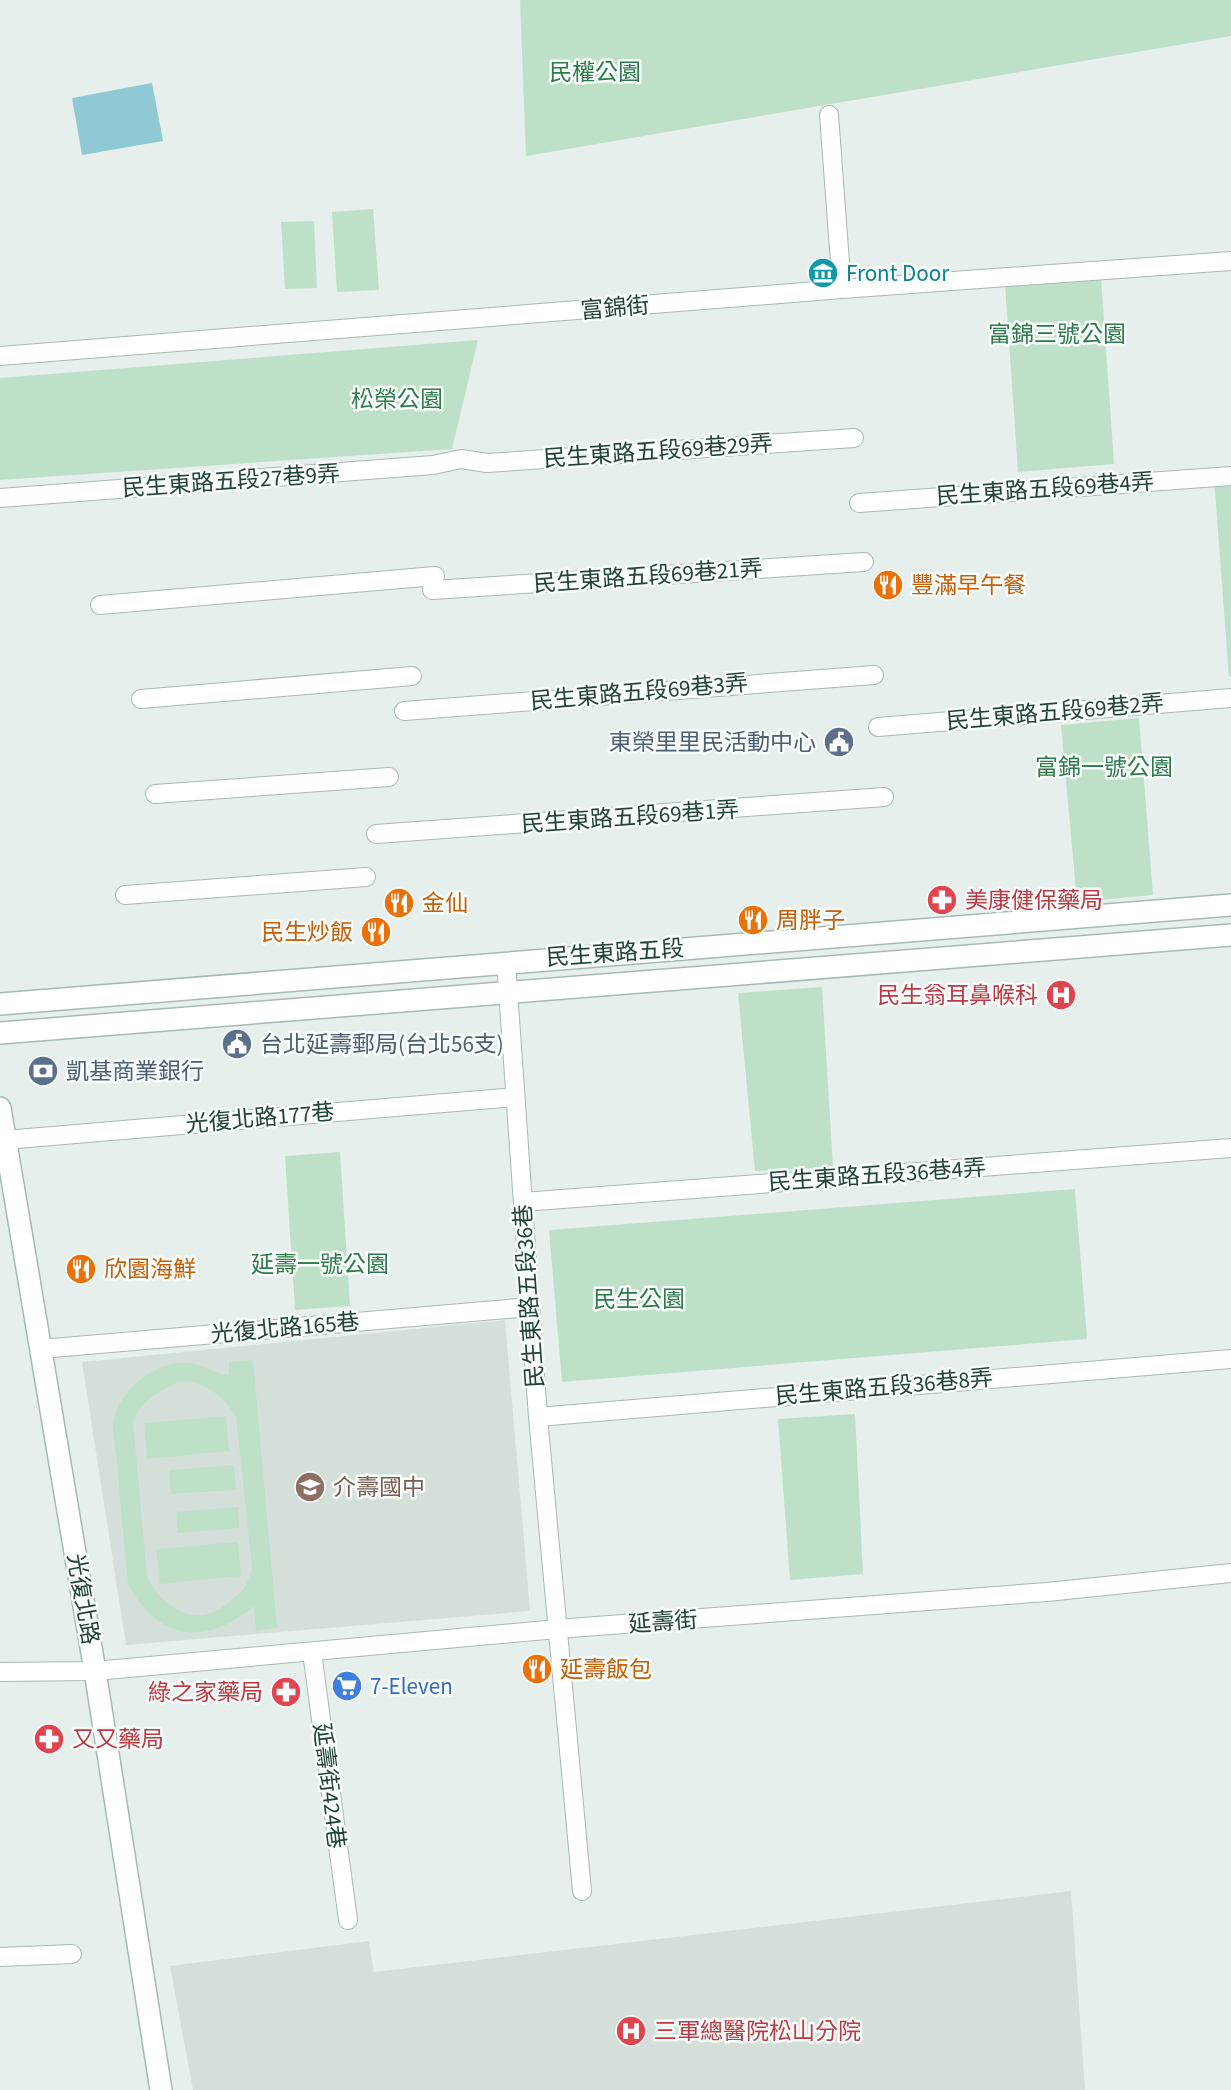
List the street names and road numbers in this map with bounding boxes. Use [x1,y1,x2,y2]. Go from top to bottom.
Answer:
street label: 富錦街 [579,289,651,327]
street label: 民生東路五段69巷29弄 [542,427,774,475]
street label: 民生東路五段27巷9弄 [121,457,341,505]
street label: 民生東路五段69巷4弄 [935,465,1155,513]
street label: 民生東路五段69巷21弄 [532,552,764,600]
street label: 民生東路五段69巷3弄 [529,666,749,718]
street label: 民生東路五段69巷2弄 [945,686,1165,738]
street label: 民生東路五段69巷1弄 [520,793,740,841]
street label: 民生東路五段 [545,932,685,974]
street label: 光復北路177巷 [184,1095,336,1141]
street label: 民生東路五段36巷4弄 [767,1151,987,1199]
street label: 民生東路五段36巷 [506,1203,552,1389]
street label: 光復北路165巷 [209,1305,361,1351]
street label: 民生東路五段36巷8弄 [774,1361,994,1413]
street label: 光復北路 [59,1551,107,1647]
street label: 延壽街 [627,1603,699,1641]
street label: 延壽街424巷 [305,1721,353,1851]

